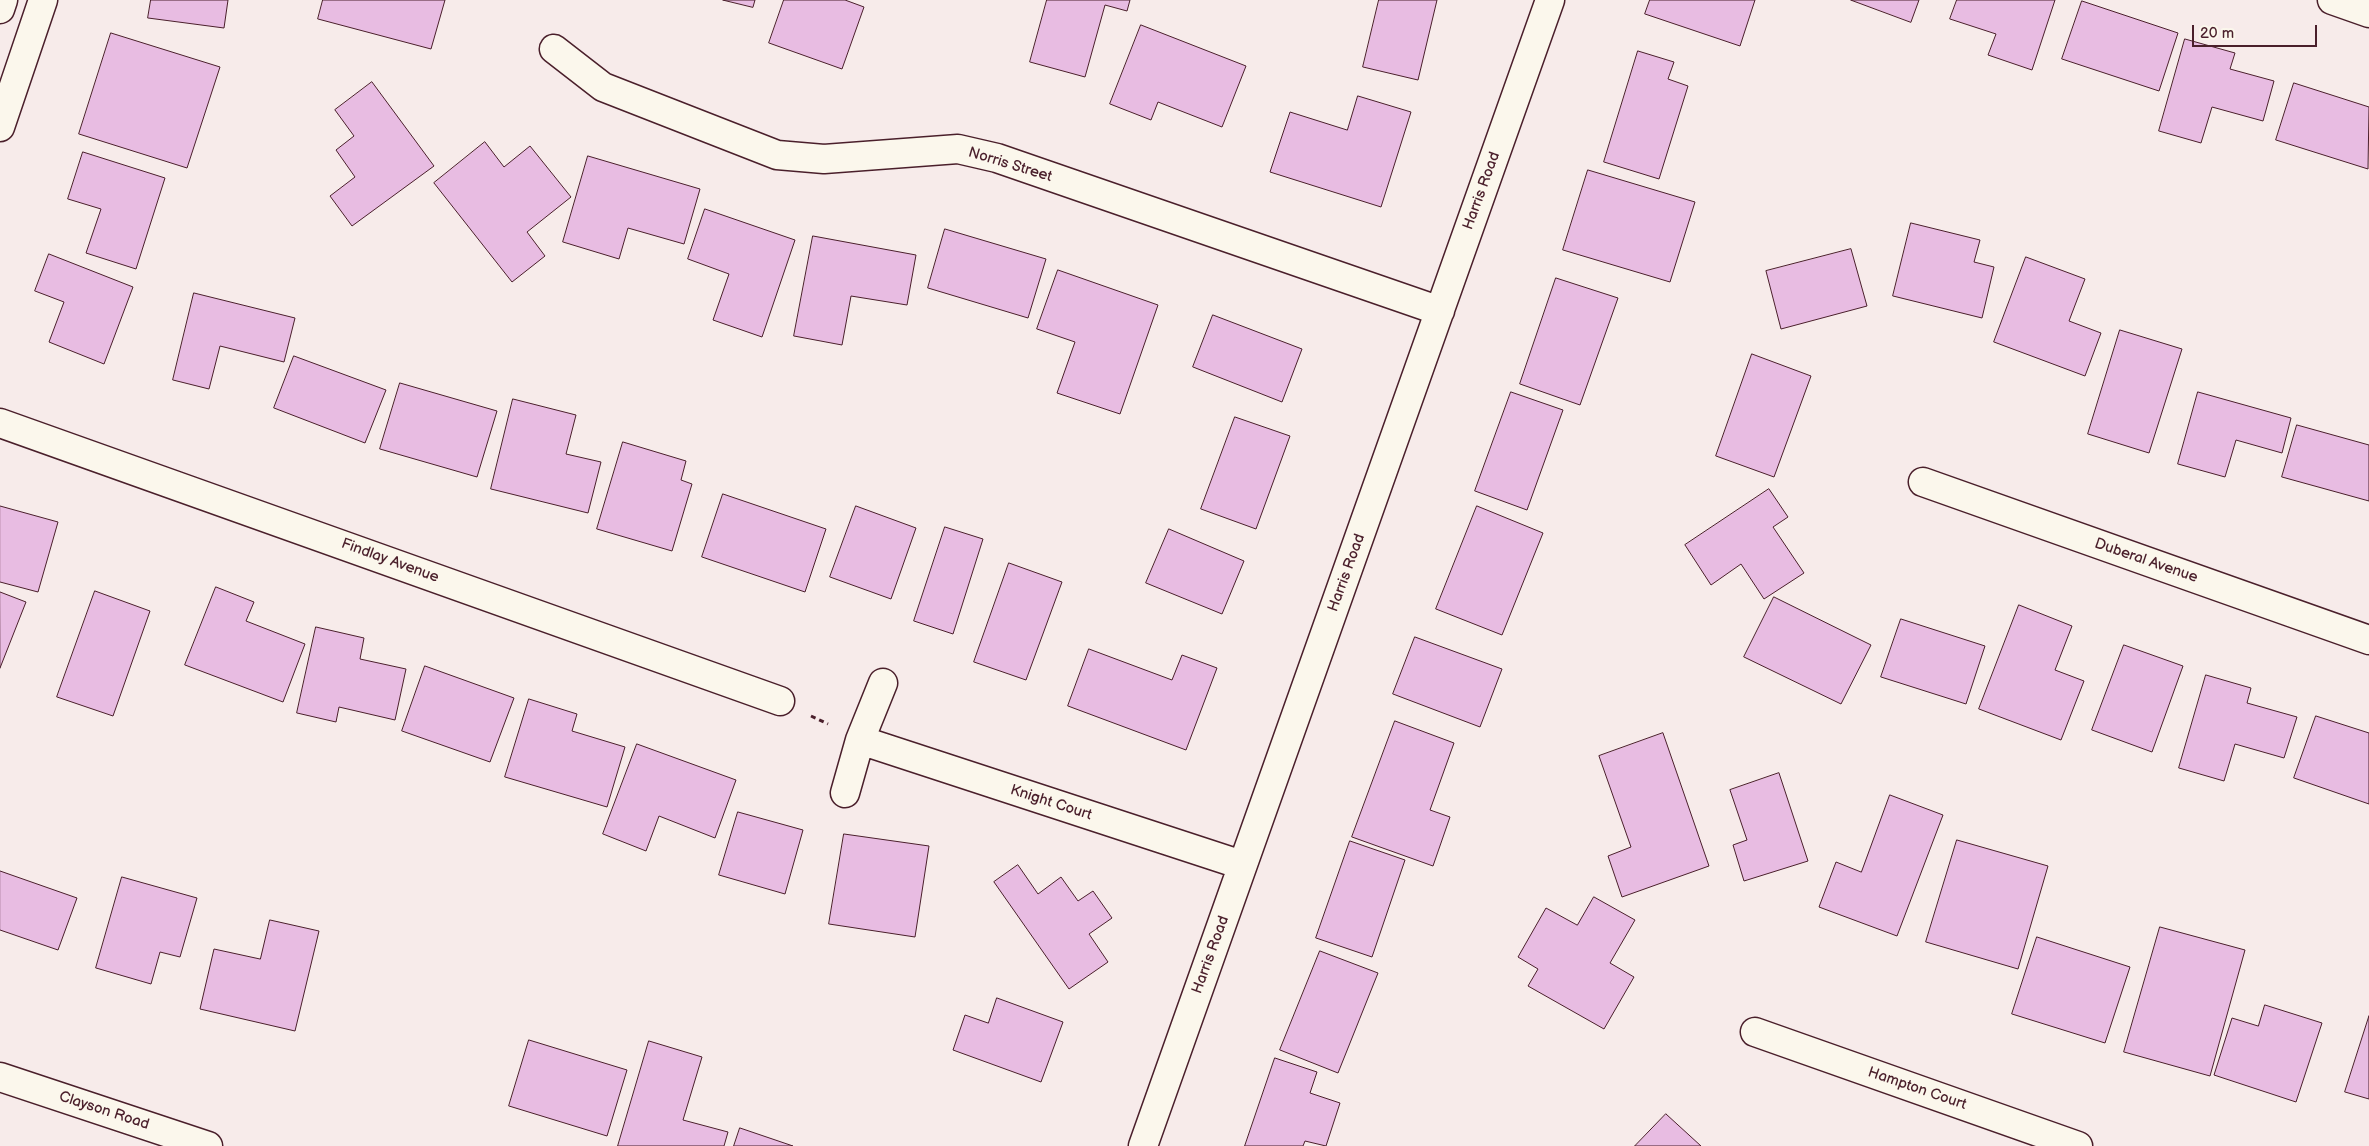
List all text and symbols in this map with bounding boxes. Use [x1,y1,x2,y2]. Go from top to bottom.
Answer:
scale bar [2194,15,2319,47]
text: 20 m [2200,24,2234,43]
street label: Norris Street [966,144,1054,186]
street label: Harris Road [1460,150,1504,232]
street label: Harris Road [1325,532,1369,614]
street label: Findlay Avenue [339,535,441,587]
street label: Duberal Avenue [2092,535,2200,587]
street label: Knight Court [1008,781,1094,825]
street label: Harris Road [1189,914,1233,996]
street label: Hampton Court [1865,1064,1969,1114]
street label: Clayson Road [57,1088,151,1134]

